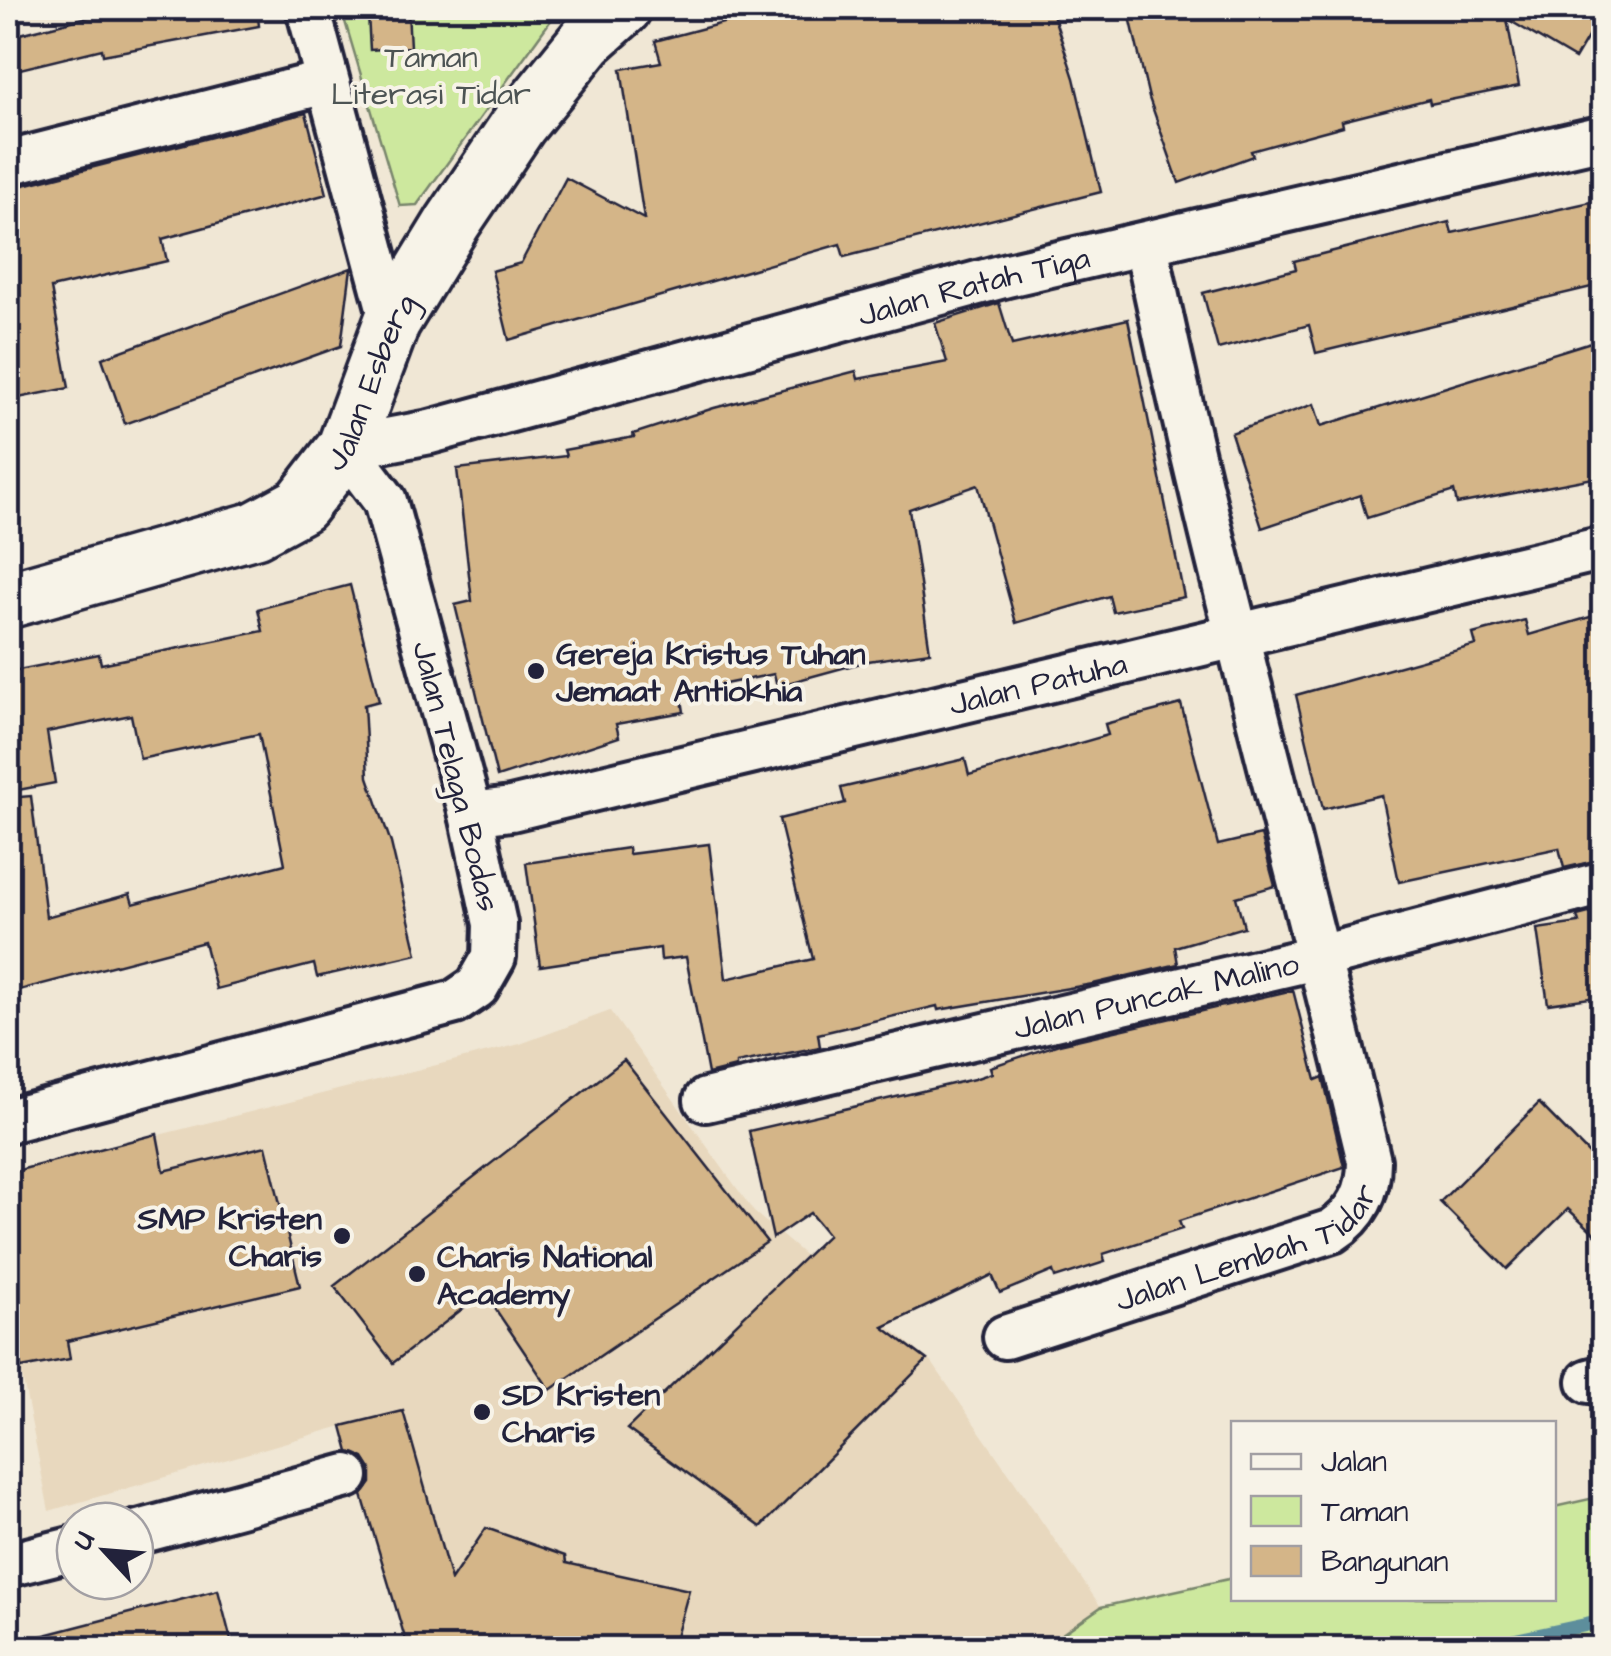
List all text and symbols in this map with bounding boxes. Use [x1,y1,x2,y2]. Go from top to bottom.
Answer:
park label: Taman Literasi Tidar [331,35,531,117]
street label: Jalan Ratah Tiga [853,236,1094,339]
street label: Jalan Esberg [314,285,428,481]
place label: Gereja Kristus Tuhan Jemaat Antiokhia [555,632,866,714]
street label: Jalan Telaga Bodas [400,637,511,916]
street label: Jalan Patuha [945,642,1132,728]
marker: Gereja Kristus Tuhan Jemaat Antiokhia [525,660,547,682]
street label: Jalan Puncak Malino [1009,942,1303,1052]
street label: Jalan Lembah Tidar [1110,1177,1390,1324]
place label: SMP Kristen Charis [137,1197,322,1279]
marker: SMP Kristen Charis [331,1225,353,1247]
place label: Charis National Academy [437,1235,653,1318]
marker: Charis National Academy [406,1263,428,1285]
place label: SD Kristen Charis [501,1373,660,1455]
marker: SD Kristen Charis [471,1401,493,1423]
legend [1231,1421,1556,1601]
text: Jalan [1321,1441,1387,1483]
text: Taman [1321,1491,1409,1533]
north arrow [55,1501,155,1601]
text: U [63,1525,105,1556]
text: Bangunan [1321,1541,1449,1584]

